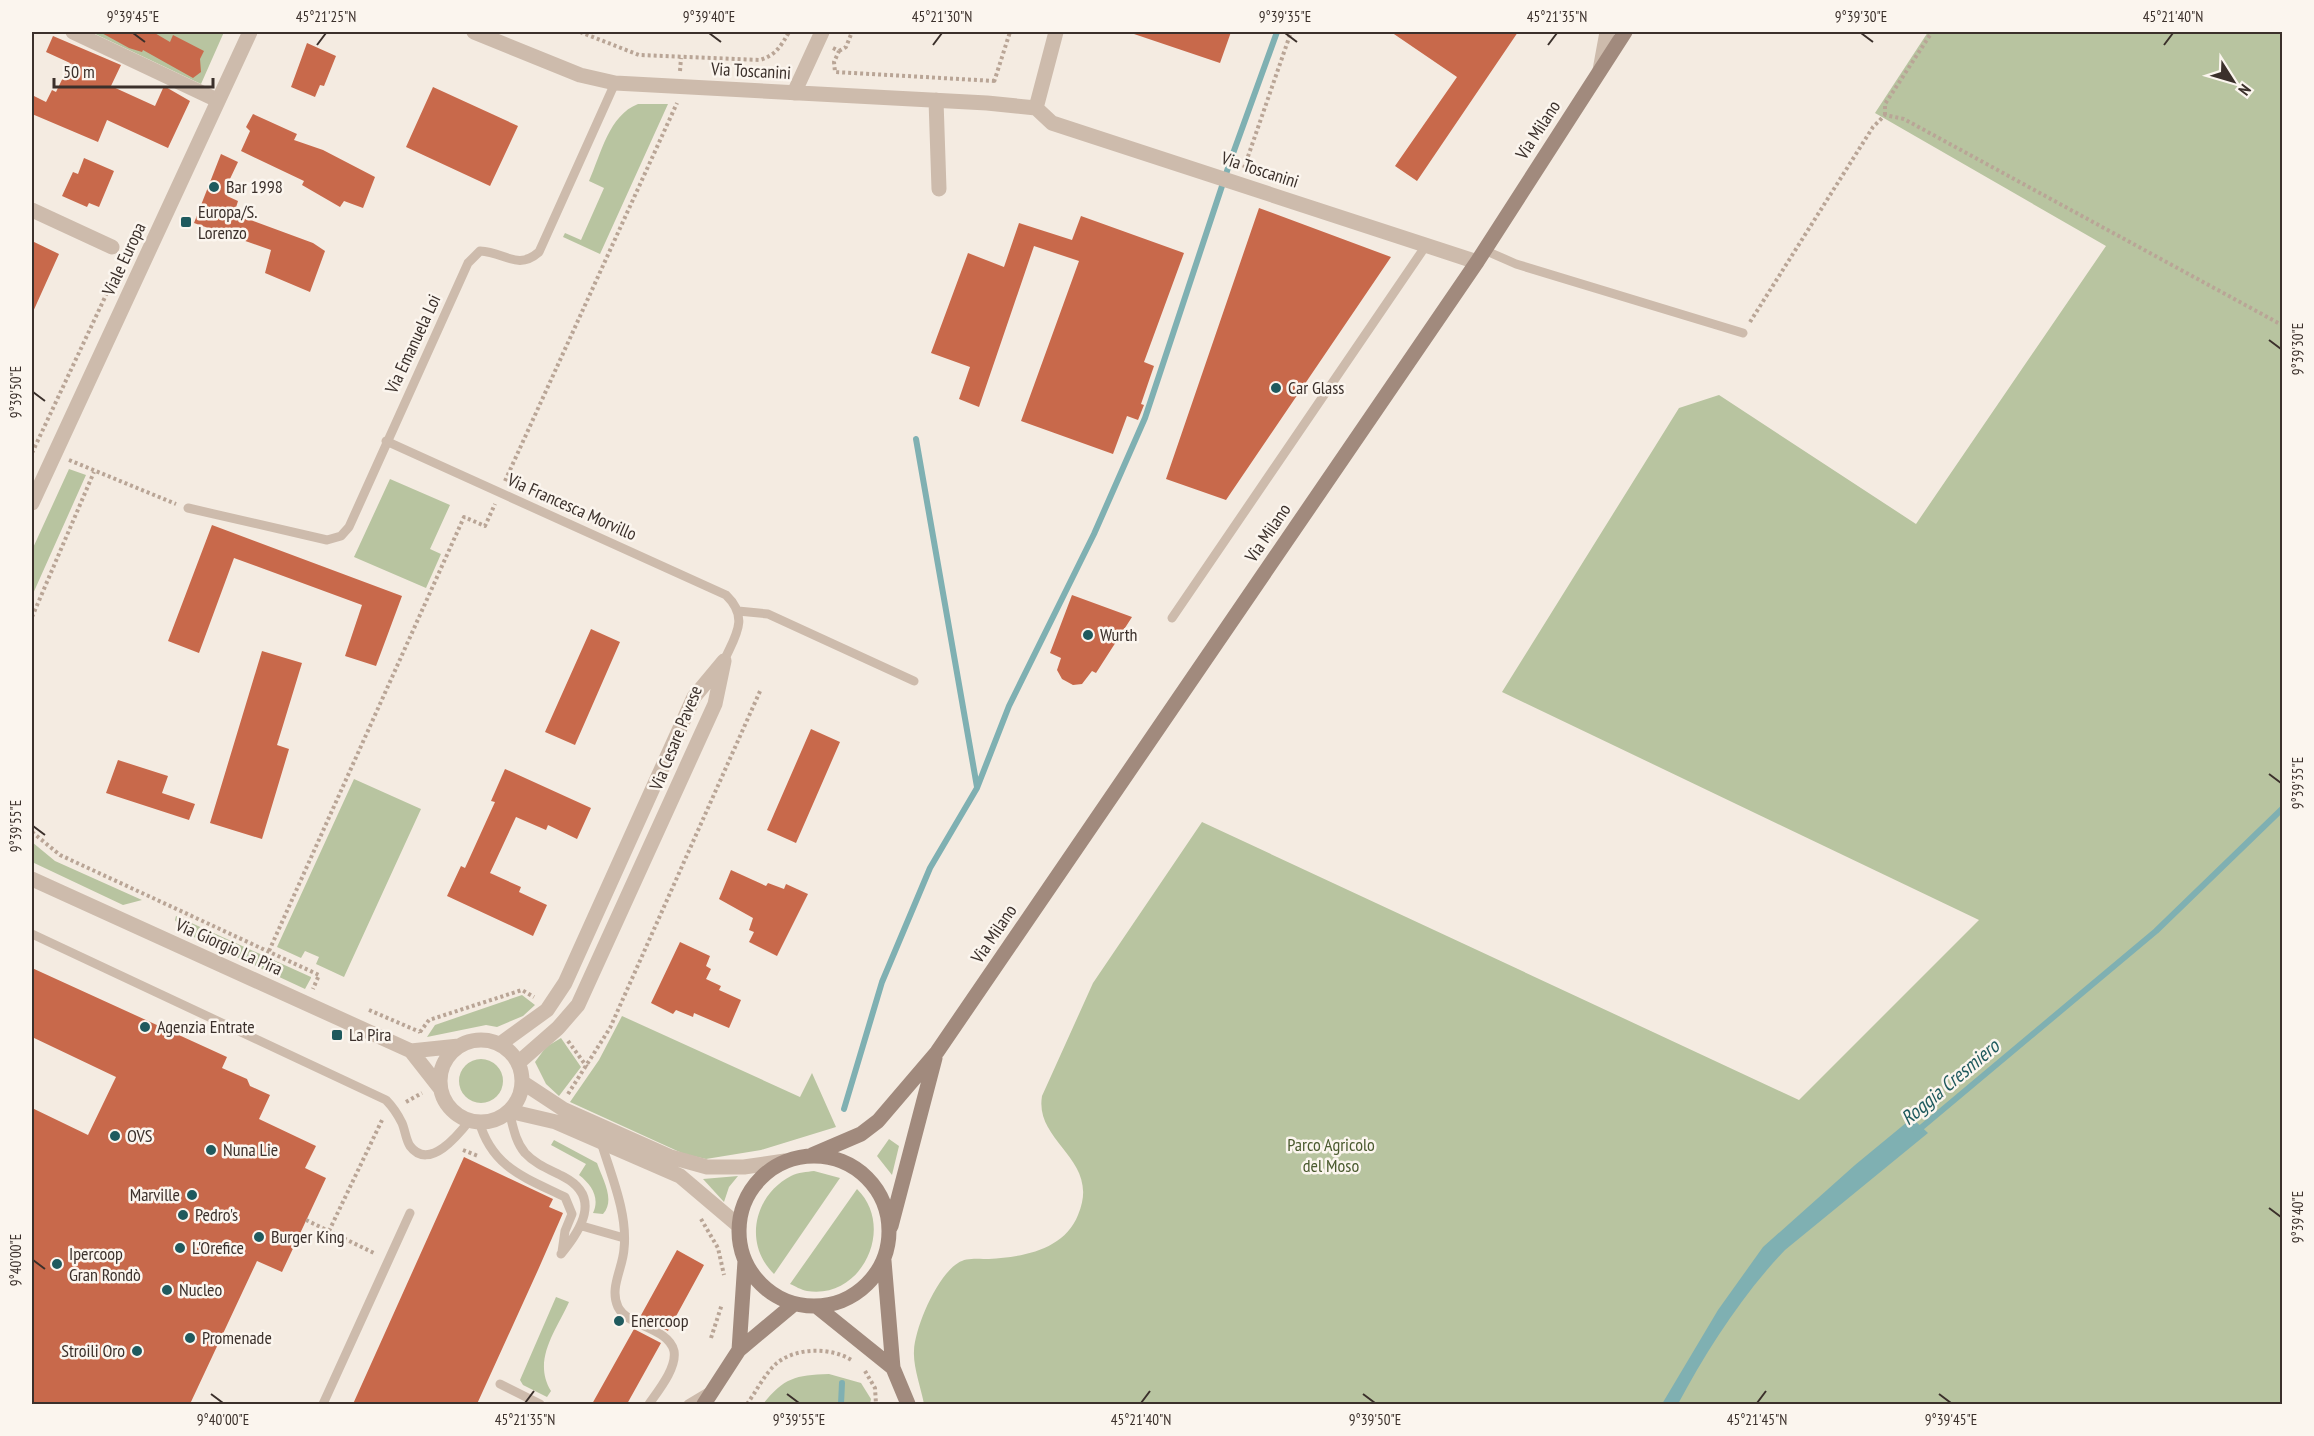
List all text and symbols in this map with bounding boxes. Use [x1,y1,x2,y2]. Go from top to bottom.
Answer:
text: 9°39'45"E [107,7,159,26]
text: 45°21'25"N [296,7,356,26]
text: 9°39'40"E [683,7,735,26]
text: 45°21'30"N [912,7,972,26]
text: 9°39'35"E [1259,7,1311,26]
text: 45°21'35"N [1527,7,1587,26]
text: 9°39'30"E [1835,7,1887,26]
text: 45°21'40"N [2143,7,2203,26]
scale bar [54,51,213,89]
north arrow [2203,51,2263,111]
street label: Via Toscanini [709,57,792,84]
text: 50 m [63,60,95,83]
text: N [2234,81,2256,99]
street label: Via Milano [1509,96,1565,164]
street label: Via Toscanini [1218,146,1302,193]
place label: Bar 1998 [226,175,283,198]
marker: Bar 1998 [207,180,221,194]
place label: Europa/S. Lorenzo [198,200,258,244]
marker: Europa/S. Lorenzo [179,215,193,229]
street label: Viale Europa [96,219,150,300]
street label: Via Emanuela Loi [379,291,446,398]
text: 9°39'30"E [2288,323,2307,375]
text: 9°39'50"E [6,366,25,418]
place label: Car Glass [1288,376,1344,399]
marker: Car Glass [1269,381,1283,395]
street label: Via Francesca Morvillo [503,467,641,545]
street label: Via Milano [1239,499,1296,567]
place label: Wurth [1100,623,1138,646]
marker: Wurth [1081,628,1095,642]
street label: Via Cesare Pavese [644,682,707,794]
text: 9°39'35"E [2288,757,2307,809]
text: 9°39'55"E [6,800,25,852]
street label: Via Milano [965,900,1022,968]
street label: Via Giorgio La Pira [171,912,286,980]
place label: Agenzia Entrate [157,1015,255,1038]
marker: Agenzia Entrate [138,1020,152,1034]
place label: La Pira [349,1023,391,1046]
marker: La Pira [330,1028,344,1042]
water label: Roggia Cresmiero [1896,1032,2006,1131]
place label: OVS [127,1124,153,1147]
marker: OVS [108,1129,122,1143]
park label: Parco Agricolo del Moso [1287,1133,1375,1177]
place label: Nuna Lie [223,1138,278,1161]
marker: Nuna Lie [204,1143,218,1157]
place label: Marville [130,1183,180,1206]
marker: Marville [185,1188,199,1202]
text: 9°39'40"E [2288,1191,2307,1243]
place label: Pedro's [195,1203,238,1226]
marker: Pedro's [176,1208,190,1222]
place label: Burger King [271,1225,345,1248]
marker: Burger King [252,1230,266,1244]
text: 9°40'00"E [6,1234,25,1286]
place label: L'Orefice [192,1236,244,1259]
marker: L'Orefice [173,1241,187,1255]
place label: Ipercoop Gran Rondò [69,1242,141,1286]
marker: Ipercoop Gran Rondò [50,1257,64,1271]
place label: Nucleo [179,1278,222,1301]
marker: Nucleo [160,1283,174,1297]
place label: Enercoop [631,1309,689,1332]
marker: Enercoop [612,1314,626,1328]
place label: Promenade [202,1326,272,1349]
marker: Promenade [183,1331,197,1345]
place label: Stroili Oro [61,1339,125,1362]
marker: Stroili Oro [130,1344,144,1358]
text: 9°40'00"E [197,1410,249,1429]
text: 45°21'35"N [495,1410,555,1429]
text: 9°39'55"E [773,1410,825,1429]
text: 45°21'40"N [1111,1410,1171,1429]
text: 9°39'50"E [1349,1410,1401,1429]
text: 45°21'45"N [1727,1410,1787,1429]
text: 9°39'45"E [1925,1410,1977,1429]

